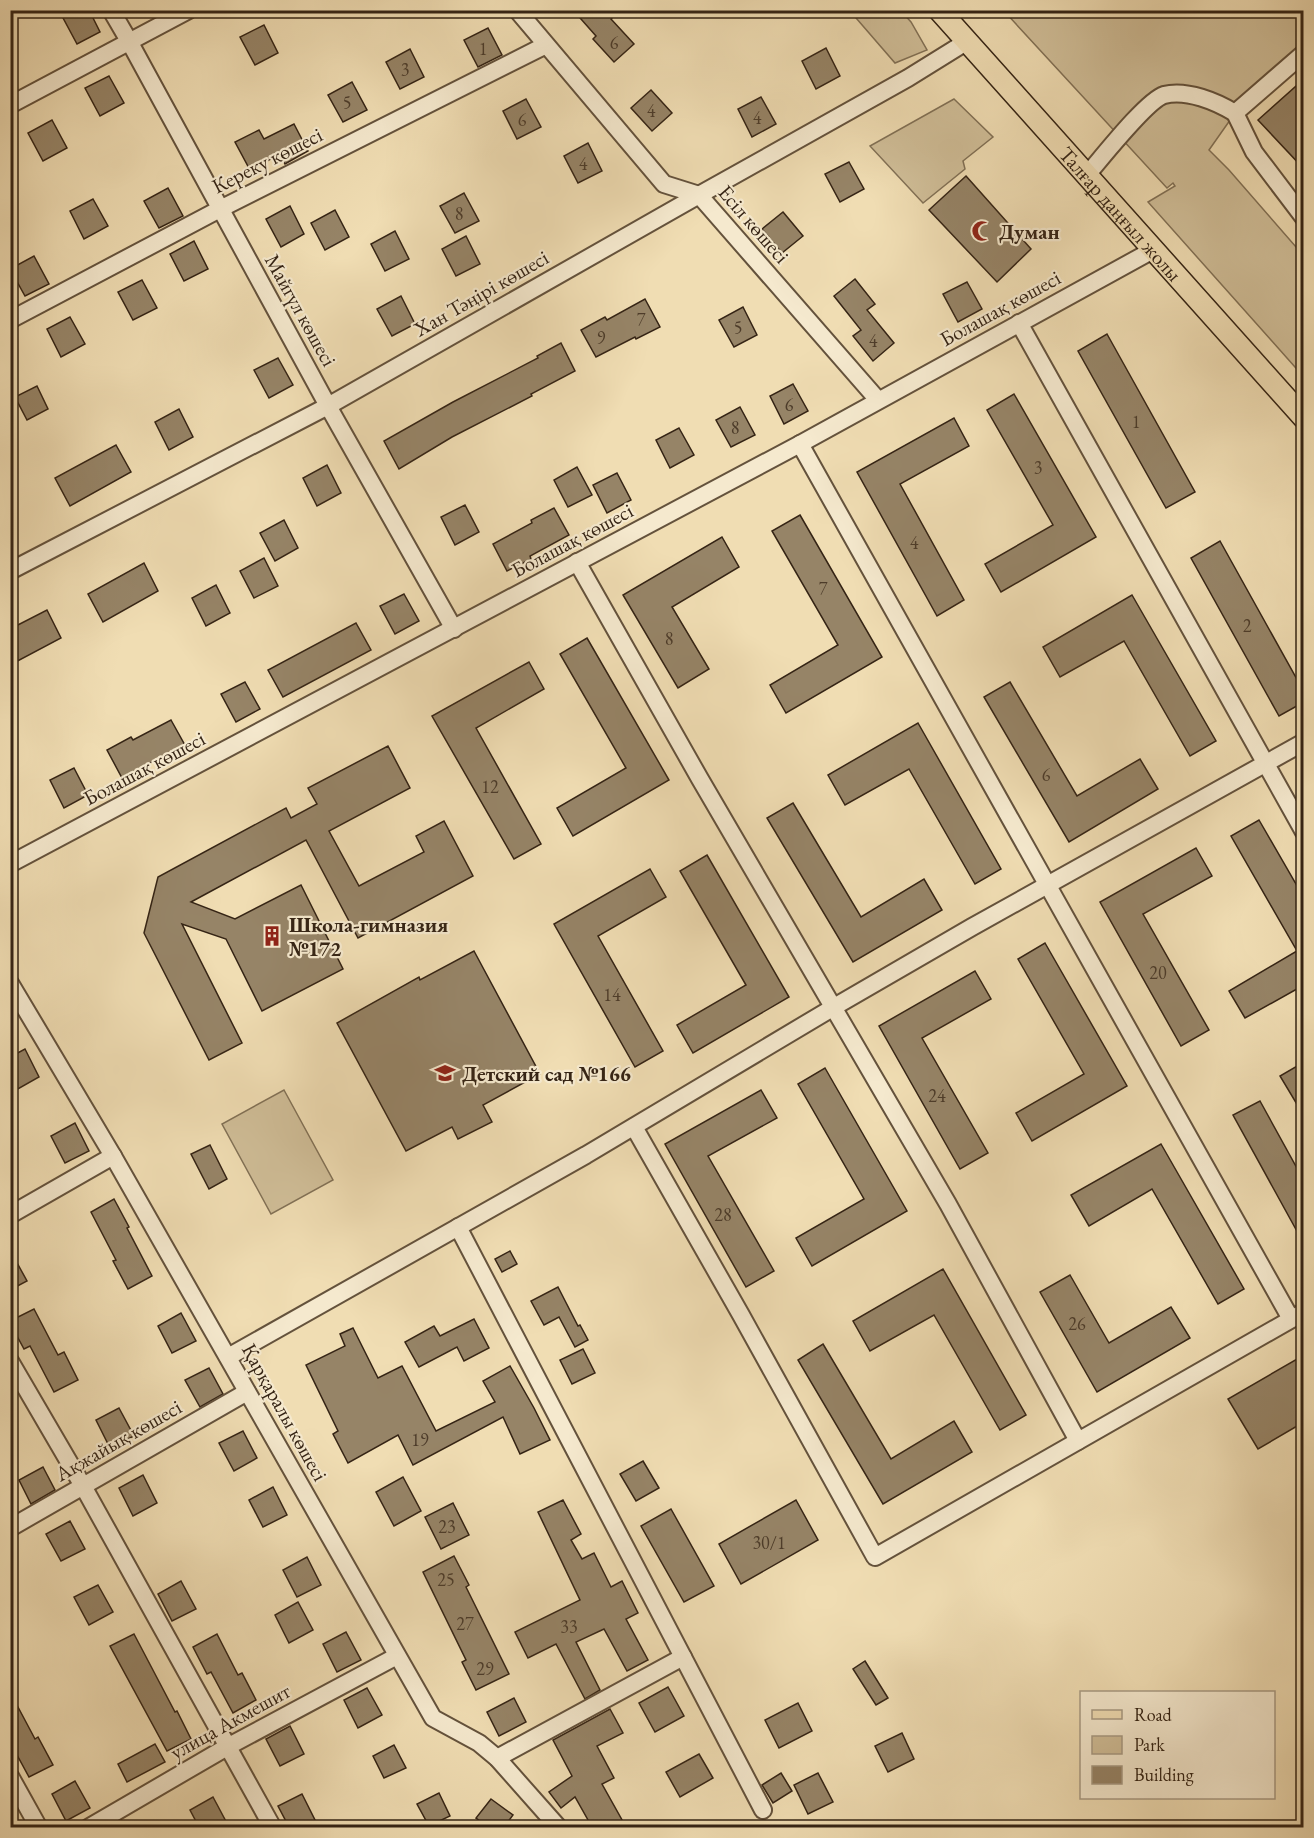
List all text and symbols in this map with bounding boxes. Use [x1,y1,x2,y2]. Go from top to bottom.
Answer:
house number: 6 [610,31,619,54]
house number: 1 [479,37,487,60]
house number: 3 [401,58,409,81]
house number: 5 [343,91,351,114]
house number: 4 [647,99,656,122]
house number: 4 [753,106,762,129]
house number: 6 [518,108,527,131]
street label: Кереку көшесі [207,121,327,199]
street label: Талғар даңғыл жолы [1054,140,1189,287]
house number: 4 [579,152,588,175]
street label: Есіл көшесі [712,179,796,269]
house number: 8 [455,202,463,225]
place label: Думан [999,218,1060,245]
mosque icon: Думан [970,219,994,243]
street label: Хан Тәңірі көшесі [408,244,553,343]
street label: Майгүл көшесі [259,249,343,371]
street label: Болашақ көшесі [935,264,1065,352]
house number: 7 [637,308,646,331]
house number: 5 [734,316,742,339]
house number: 9 [597,326,606,349]
house number: 4 [869,329,878,352]
house number: 6 [785,393,794,416]
house number: 1 [1132,410,1140,433]
house number: 8 [731,416,739,439]
house number: 3 [1034,456,1042,479]
street label: Болашақ көшесі [506,497,638,583]
house number: 4 [910,531,919,554]
house number: 7 [819,577,828,600]
house number: 2 [1243,614,1252,637]
house number: 8 [665,627,673,650]
street label: Болашақ көшесі [78,725,210,811]
house number: 6 [1042,763,1051,786]
house number: 12 [481,775,499,798]
place label: Школа-гимназия №172 [289,911,448,962]
building icon: Школа-гимназия №172 [260,924,284,948]
house number: 20 [1149,961,1167,984]
house number: 14 [603,983,621,1006]
place label: Детский сад №166 [462,1060,631,1087]
school or university icon: Детский сад №166 [433,1061,457,1085]
house number: 24 [928,1084,946,1107]
house number: 28 [714,1203,732,1226]
house number: 26 [1068,1312,1086,1335]
street label: Қарқаралы көшесі [236,1338,334,1486]
street label: Ақжайық көшесі [49,1393,186,1488]
house number: 19 [411,1428,429,1451]
house number: 23 [438,1515,456,1538]
house number: 30/1 [752,1531,786,1554]
house number: 25 [437,1568,455,1591]
house number: 27 [456,1612,474,1635]
house number: 33 [560,1615,578,1638]
house number: 29 [476,1657,494,1680]
street label: улица Акмешит [165,1677,295,1765]
legend [1080,1691,1275,1799]
text: Road [1134,1703,1173,1726]
text: Park [1134,1733,1165,1756]
text: Building [1134,1763,1194,1786]

